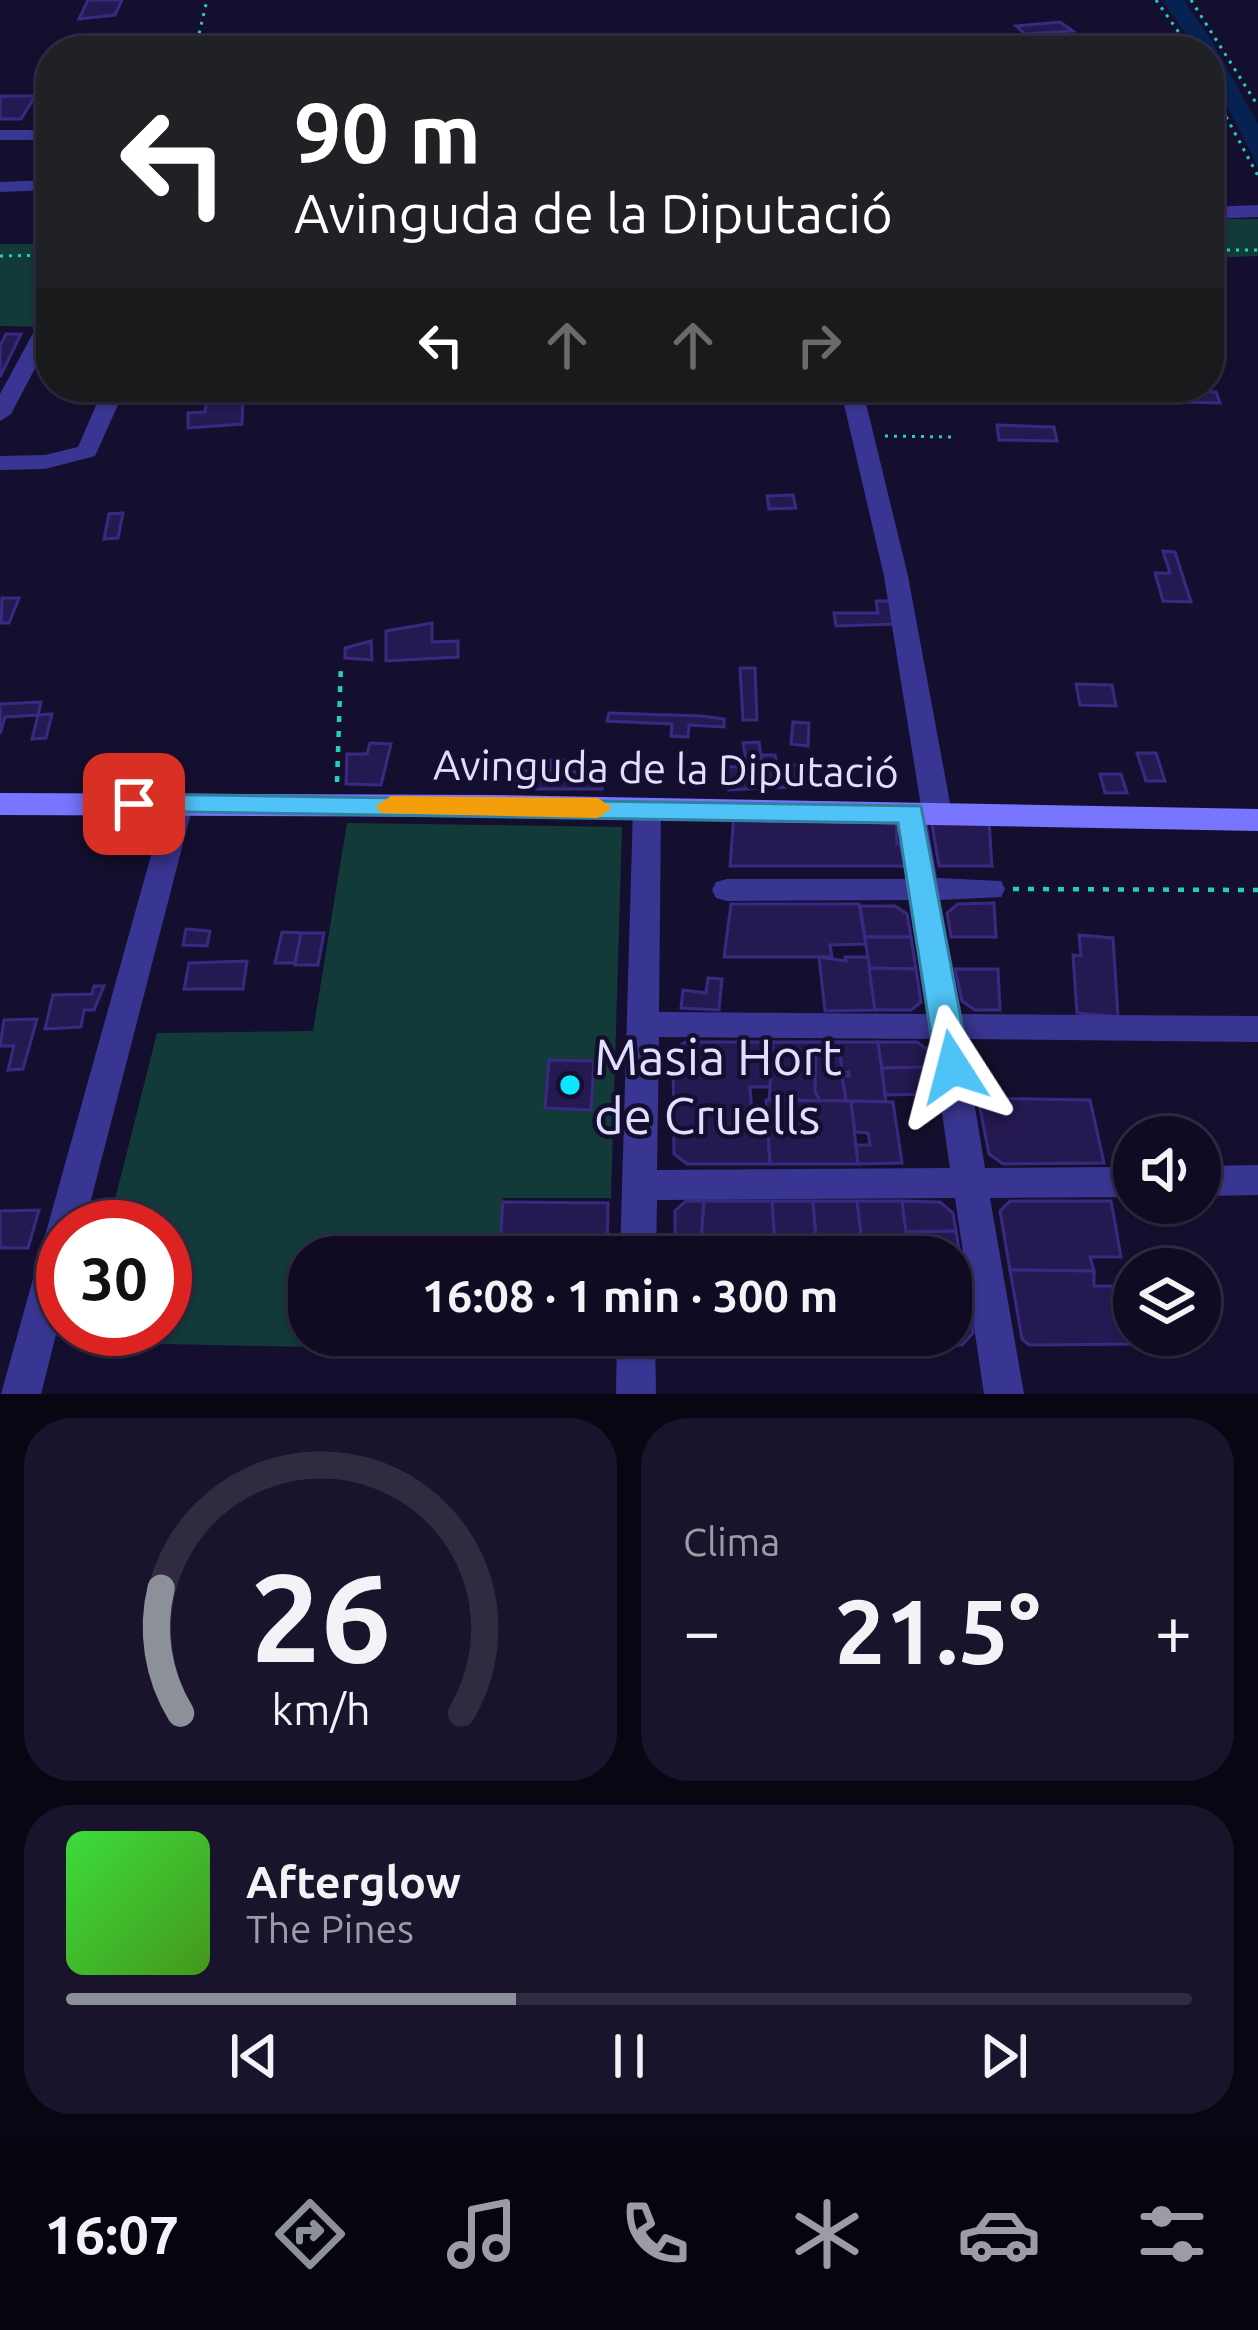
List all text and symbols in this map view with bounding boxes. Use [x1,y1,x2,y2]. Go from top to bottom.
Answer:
icon: left [96,84,252,240]
text: 90 m [294,85,481,179]
text: Avinguda de la Diputació [294,183,893,243]
icon: left [408,312,474,378]
icon: ahead [534,312,600,378]
icon: ahead [660,312,726,378]
icon: right [786,312,852,378]
street label: Avinguda de la Diputació [433,740,899,796]
pin [83,753,185,855]
icon: arrive [101,771,167,837]
position arrow [890,1004,1016,1130]
place label: Masia Hort de Cruells [594,1027,842,1144]
marker: Masia Hort de Cruells [557,1072,583,1098]
map controls [1113,1116,1221,1356]
button: sound [1113,1116,1221,1224]
speed limit sign: 30 [36,1200,192,1356]
button: layers [1113,1248,1221,1356]
text: 16:08 · 1 min · 300 m [422,1270,838,1321]
text: Clima [683,1520,780,1563]
text: 26 [250,1546,391,1686]
text: 21.5° [834,1580,1041,1681]
text: − [683,1593,720,1667]
text: + [1155,1593,1192,1667]
text: km/h [271,1684,370,1732]
text: Afterglow [246,1856,461,1907]
text: The Pines [246,1907,414,1950]
icon: previous [221,2023,287,2089]
icon: pause [596,2023,662,2089]
icon: next [971,2023,1037,2089]
icon: directions [268,2192,352,2276]
icon: music [440,2192,524,2276]
icon: phone [613,2192,697,2276]
icon: climate [785,2192,869,2276]
icon: car [957,2192,1041,2276]
icon: filters [1130,2192,1214,2276]
text: 16:07 [44,2204,179,2264]

